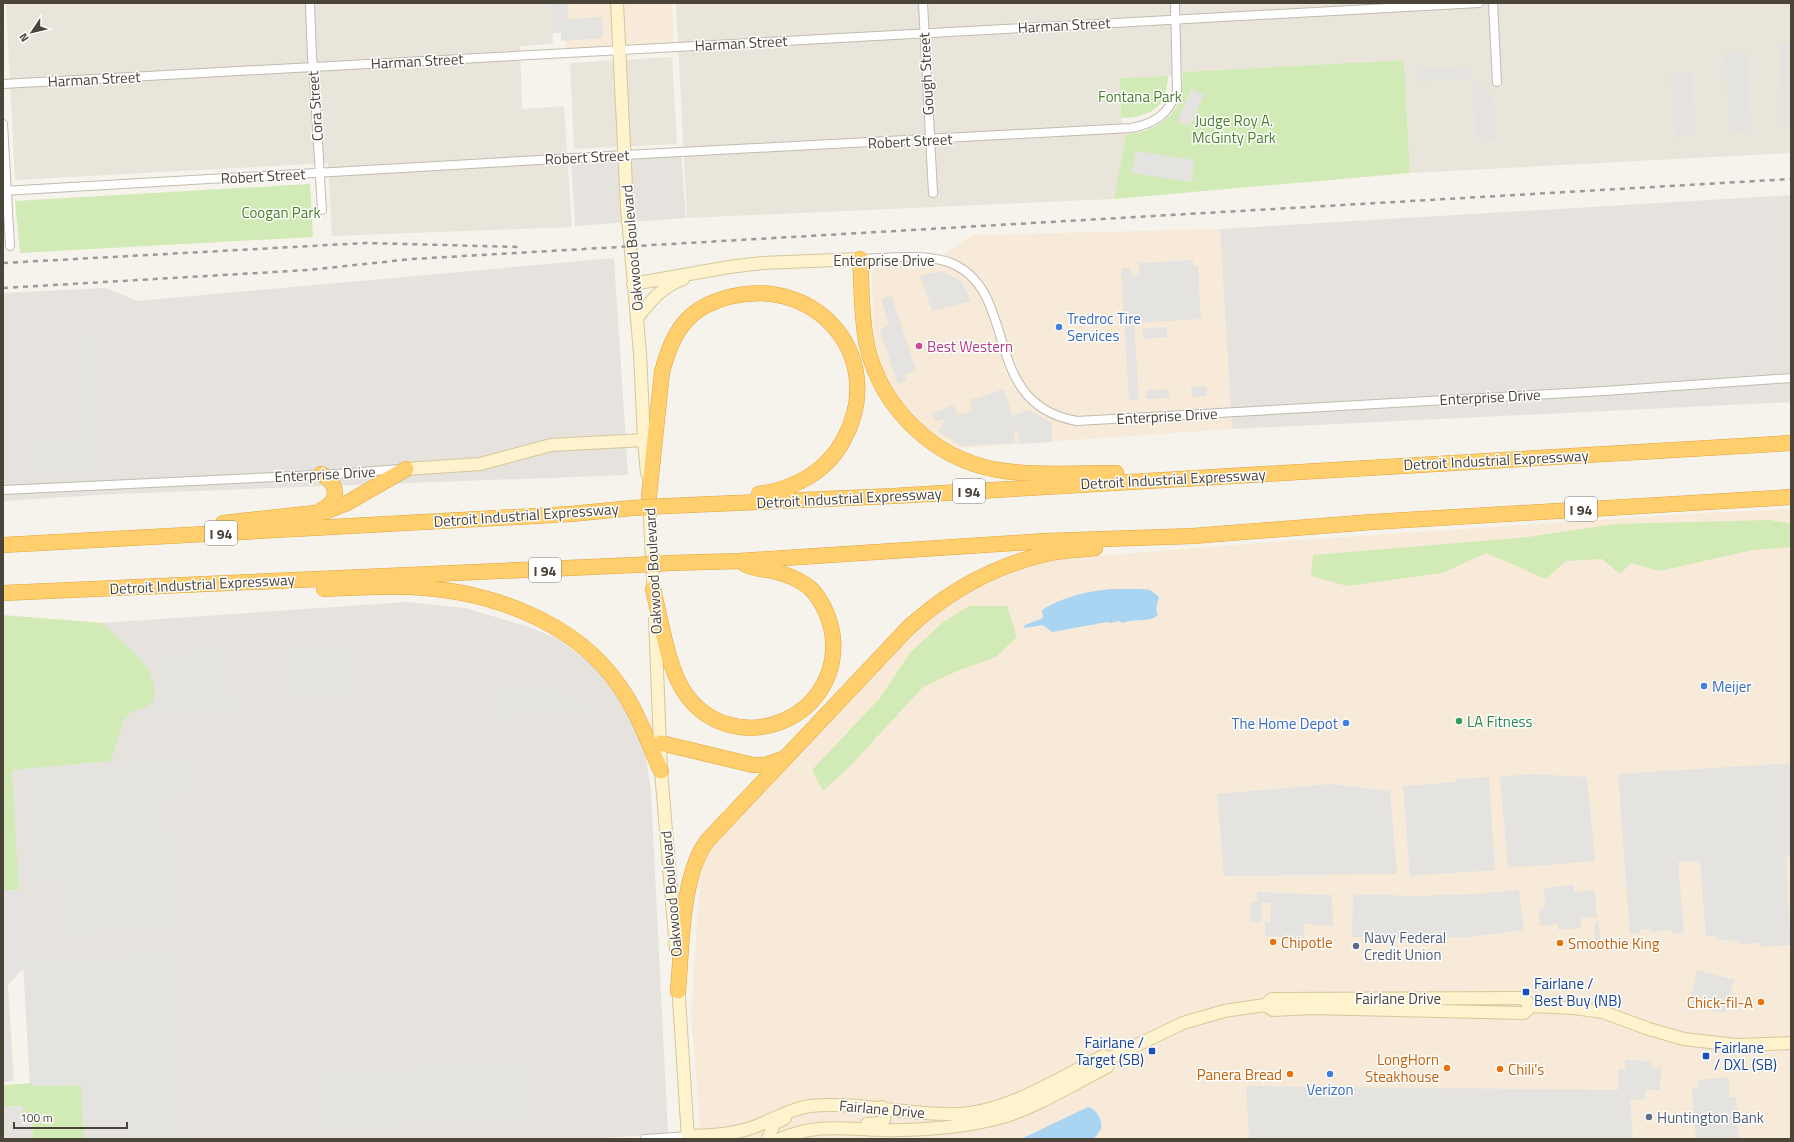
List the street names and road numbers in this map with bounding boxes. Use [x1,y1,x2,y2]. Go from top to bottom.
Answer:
street label: Harman Street [1017,11,1112,39]
street label: Harman Street [694,29,789,57]
street label: Gough Street [912,31,940,116]
street label: Harman Street [370,47,465,75]
street label: Harman Street [47,65,142,93]
street label: Cora Street [301,69,329,142]
street label: Robert Street [867,127,954,155]
street label: Robert Street [544,143,631,171]
street label: Robert Street [220,162,307,190]
street label: Oakwood Boulevard [615,184,649,312]
street label: Enterprise Drive [833,249,935,272]
street label: Enterprise Drive [1439,383,1541,411]
street label: Enterprise Drive [1116,402,1218,430]
street label: Detroit Industrial Expressway [1403,444,1589,476]
street label: Enterprise Drive [274,460,376,488]
street label: Detroit Industrial Expressway [1080,463,1266,495]
road number: I 94 [953,479,985,503]
street label: Detroit Industrial Expressway [756,482,942,514]
street label: Detroit Industrial Expressway [433,497,619,533]
road number: I 94 [1565,497,1597,521]
street label: Oakwood Boulevard [638,507,668,635]
road number: I 94 [205,521,237,545]
road number: I 94 [529,558,561,582]
street label: Detroit Industrial Expressway [109,568,295,600]
street label: Oakwood Boulevard [654,830,688,958]
street label: Fairlane Drive [1355,987,1441,1010]
street label: Fairlane Drive [838,1094,926,1124]

